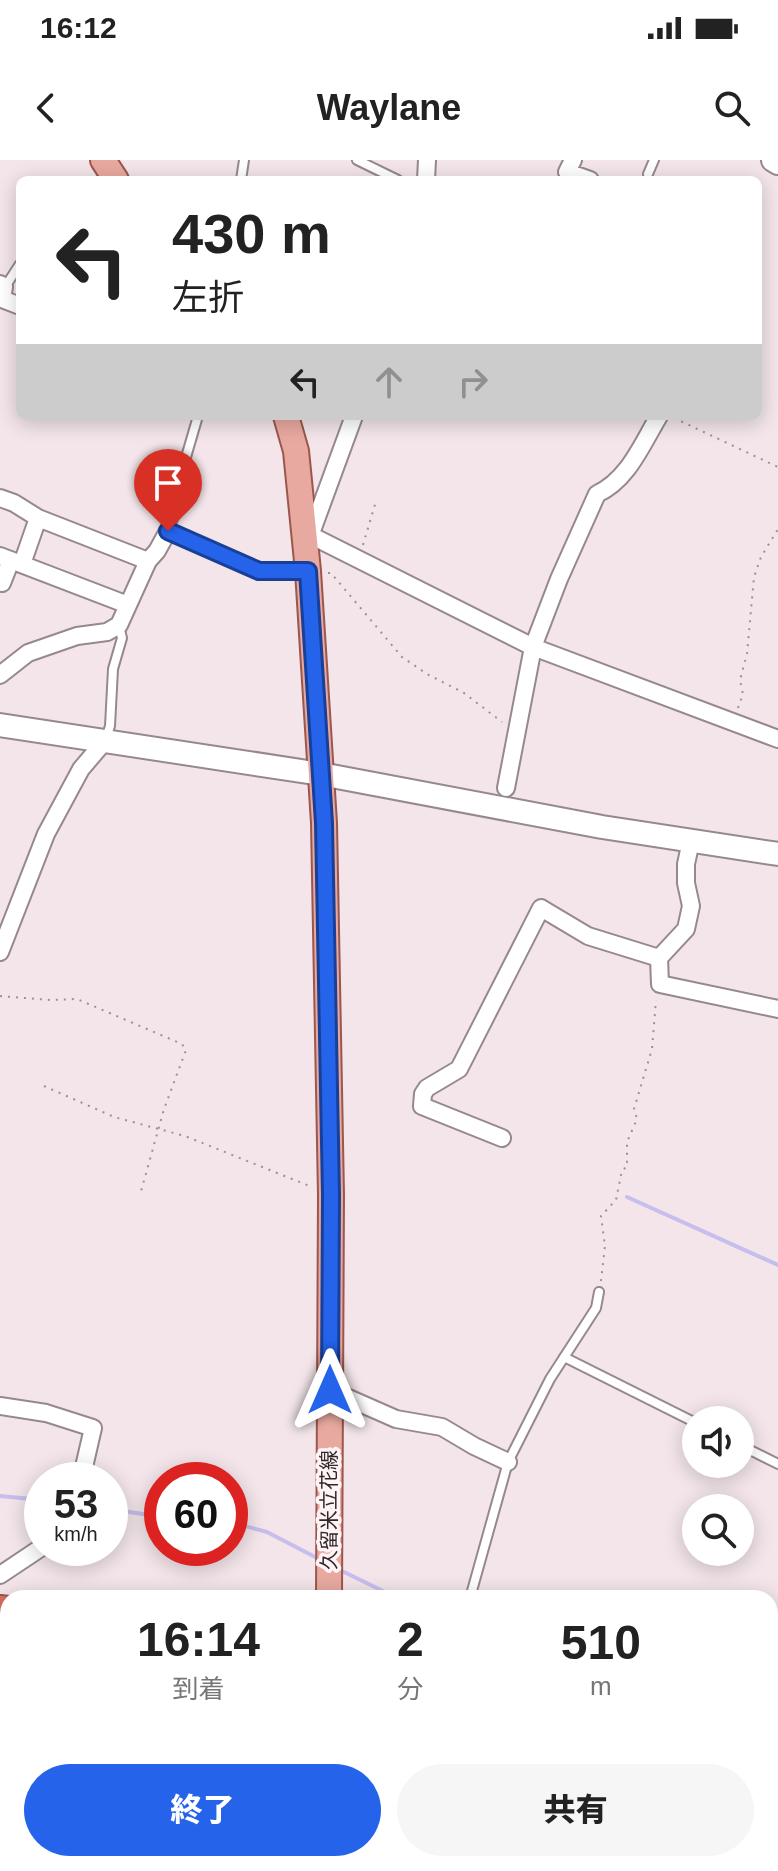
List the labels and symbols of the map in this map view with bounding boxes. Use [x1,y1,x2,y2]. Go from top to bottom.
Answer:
pin [134,449,202,531]
position arrow [288,1348,372,1432]
street label: 久留米立花線 [318,1450,340,1570]
speed limit sign: 60 [144,1462,248,1566]

